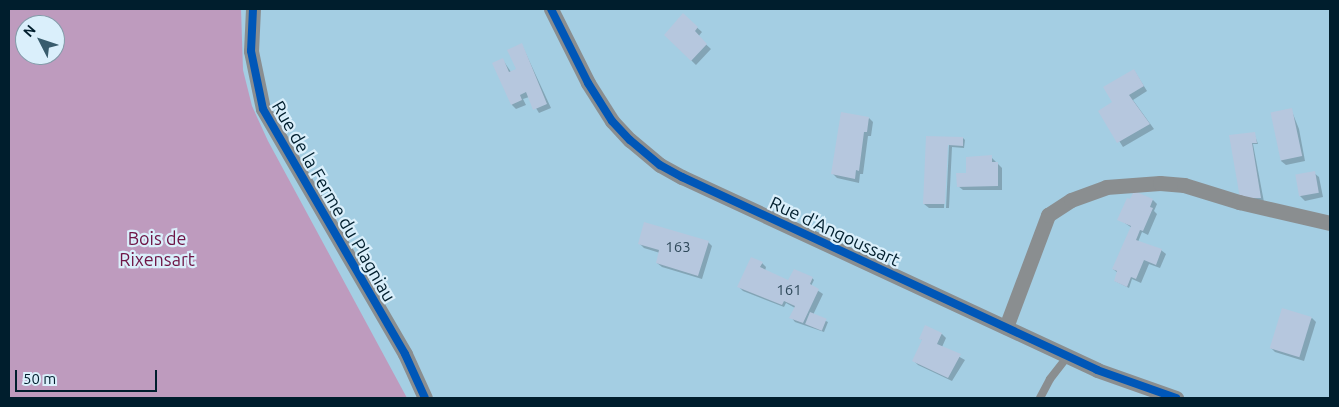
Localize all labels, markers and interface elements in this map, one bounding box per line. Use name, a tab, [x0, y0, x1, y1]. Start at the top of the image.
north arrow	[15, 15, 65, 65]
text: N	[20, 22, 39, 40]
street label: Rue de la Ferme du Plagniau	[268, 97, 400, 305]
street label: Rue d'Angoussart	[766, 191, 904, 271]
park label: Bois de Rixensart	[119, 228, 195, 270]
house number: 163	[665, 238, 691, 256]
house number: 161	[776, 281, 802, 299]
scale bar	[18, 360, 160, 392]
text: 50 m	[23, 370, 56, 387]

